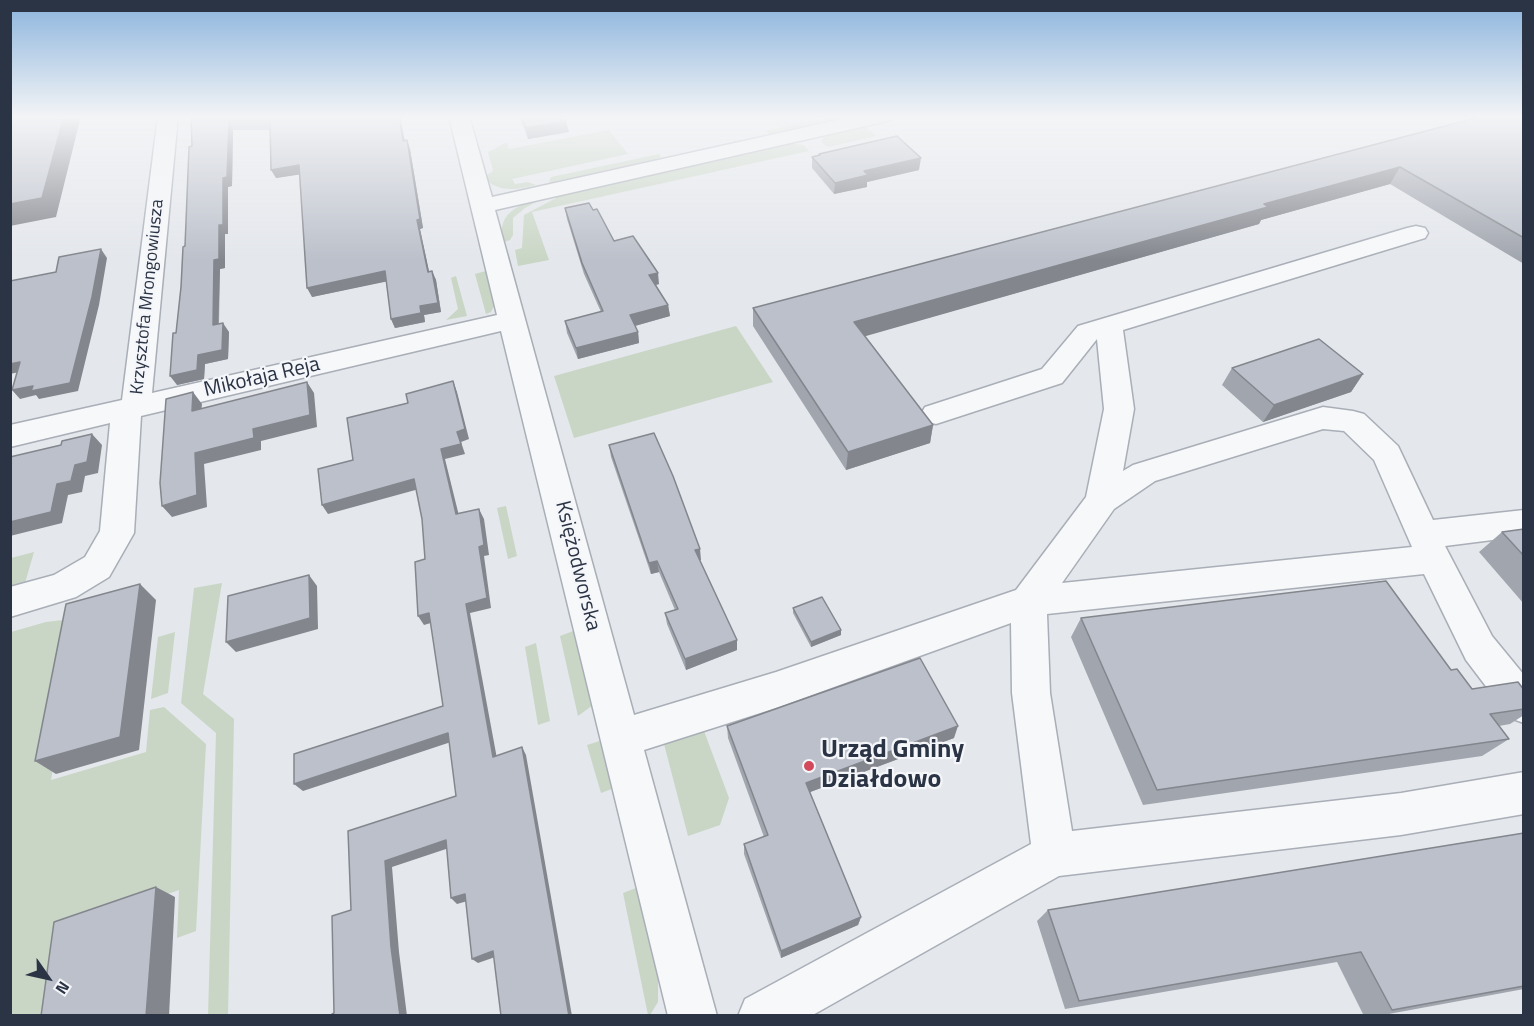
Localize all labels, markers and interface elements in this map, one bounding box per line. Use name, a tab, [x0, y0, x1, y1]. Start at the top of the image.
street label: Krzysztofa Mrongowiusza	[127, 198, 169, 396]
street label: Mikołaja Reja	[202, 352, 322, 404]
street label: Księżodworska	[549, 498, 605, 634]
place label: Urząd Gminy Działdowo	[821, 735, 964, 796]
marker: Urząd Gminy Działdowo	[802, 759, 816, 773]
north arrow	[18, 948, 78, 1008]
text: N	[50, 977, 76, 999]

